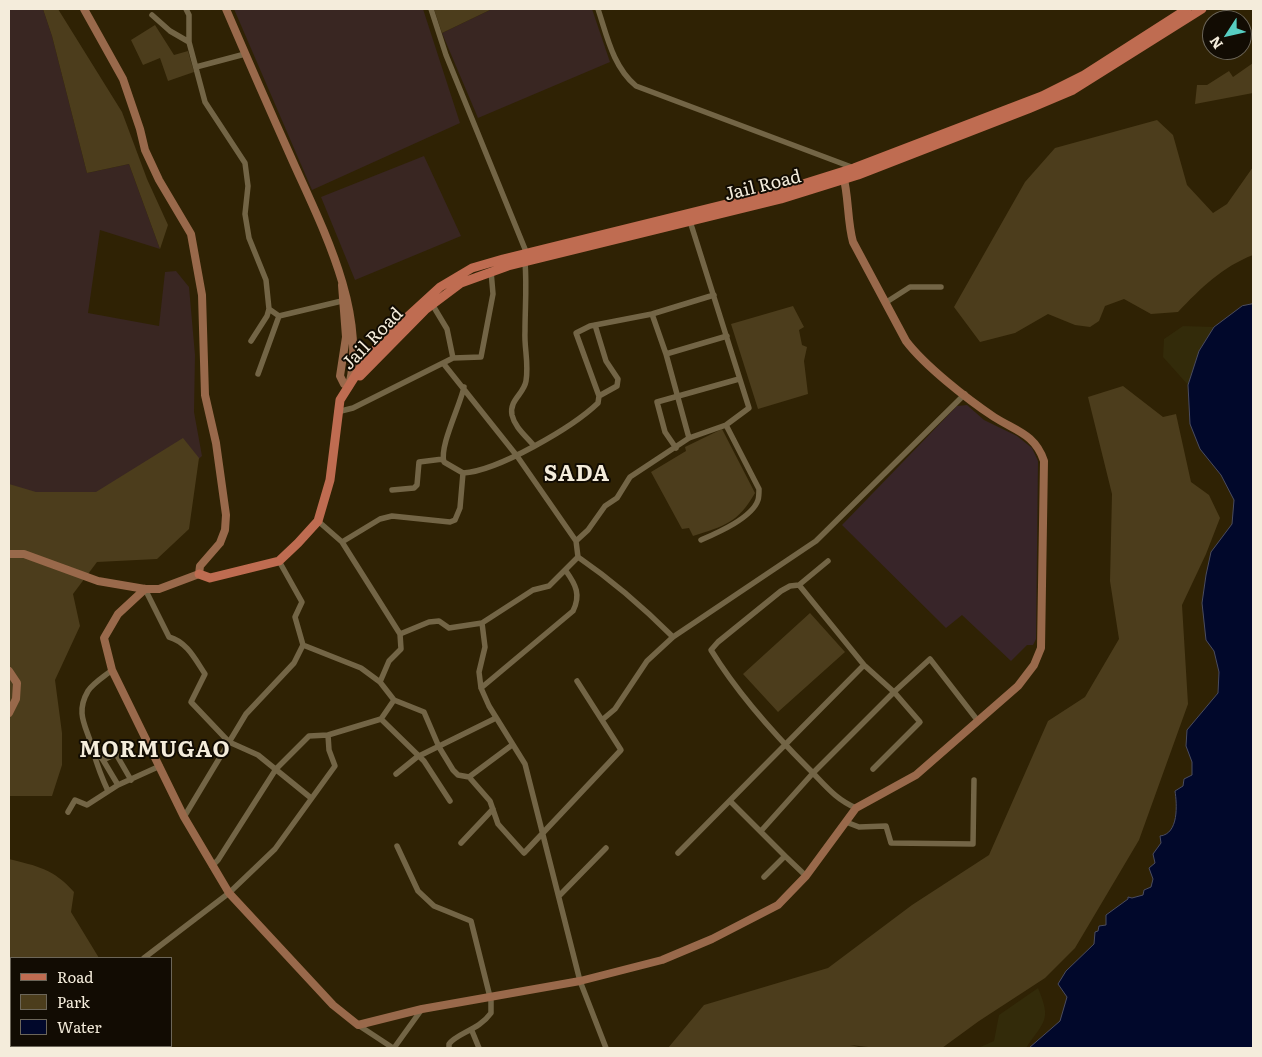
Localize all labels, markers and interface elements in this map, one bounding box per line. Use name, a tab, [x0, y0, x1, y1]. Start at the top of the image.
north arrow	[1202, 10, 1252, 60]
text: N	[1204, 32, 1227, 54]
street label: Jail Road	[722, 166, 804, 206]
street label: Jail Road	[338, 303, 408, 375]
district label: SADA	[543, 462, 611, 488]
district label: MORMUGAO	[78, 738, 232, 764]
legend	[10, 957, 172, 1047]
text: Road	[57, 965, 93, 988]
text: Park	[57, 990, 90, 1013]
text: Water	[57, 1015, 102, 1038]

